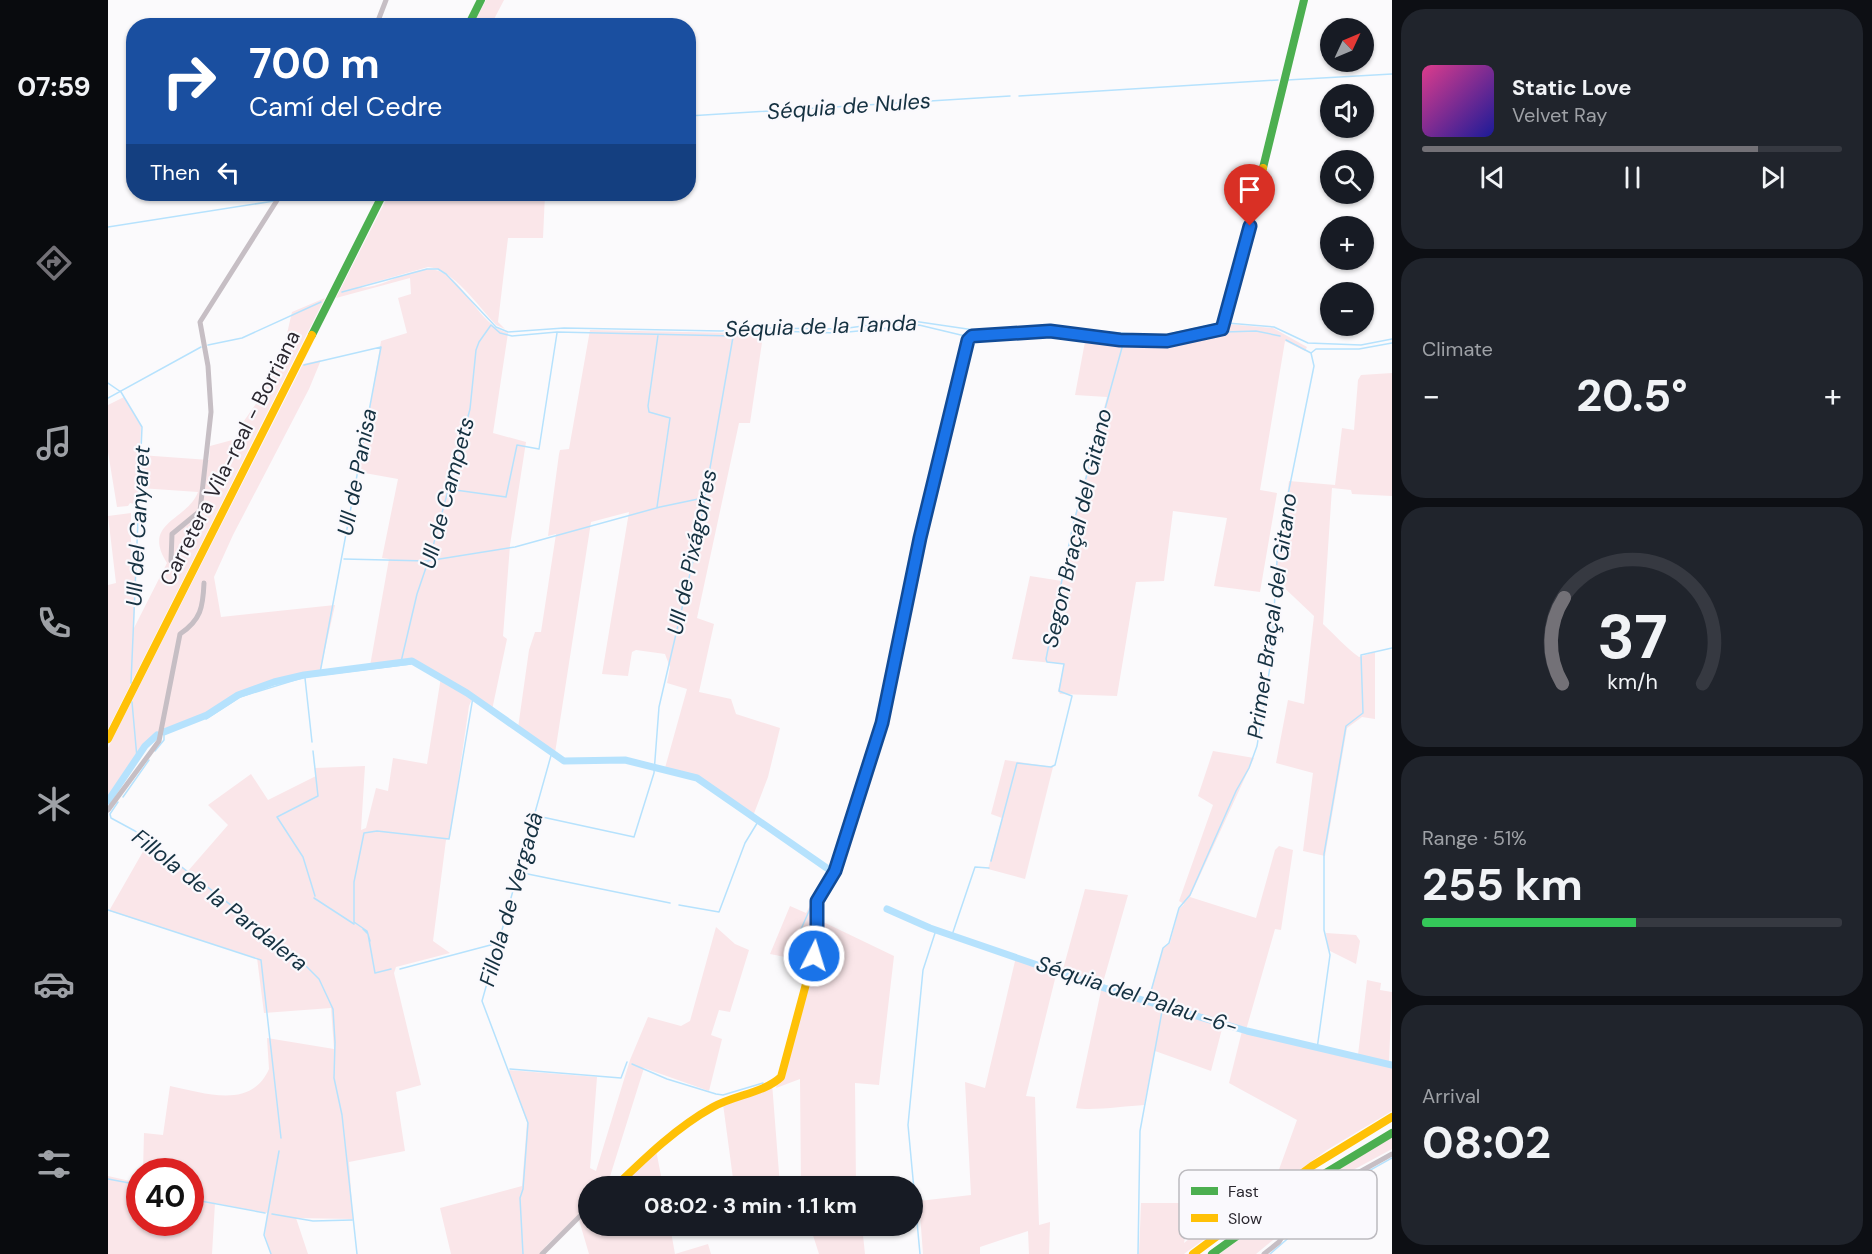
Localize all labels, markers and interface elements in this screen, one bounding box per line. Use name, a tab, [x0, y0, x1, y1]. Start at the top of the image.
north arrow	[1320, 18, 1374, 72]
map controls	[1320, 18, 1374, 336]
text: 700 m	[249, 36, 380, 91]
icon: right	[150, 42, 228, 120]
text: 07:59	[17, 69, 91, 104]
text: Static Love	[1512, 73, 1632, 102]
button: sound	[1320, 84, 1374, 138]
water label: Séquia de Nules	[766, 86, 932, 126]
text: Camí del Cedre	[249, 89, 442, 124]
text: Velvet Ray	[1512, 102, 1607, 128]
button: search	[1320, 150, 1374, 204]
icon: left	[212, 156, 245, 189]
text: Then	[150, 158, 200, 187]
icon: previous	[1476, 161, 1509, 194]
icon: pause	[1616, 161, 1649, 194]
icon: next	[1756, 161, 1789, 194]
pin	[1224, 164, 1275, 226]
icon: arrive	[1233, 173, 1266, 206]
button: +	[1320, 216, 1374, 270]
icon: directions	[33, 242, 75, 284]
button: −	[1320, 282, 1374, 336]
water label: Séquia de la Tanda	[724, 308, 918, 344]
street label: Carretera Vila-real - Borriana	[153, 326, 307, 590]
text: Climate	[1422, 336, 1493, 362]
text: 20.5°	[1576, 366, 1688, 425]
text: −	[1422, 374, 1440, 417]
text: +	[1824, 374, 1842, 417]
water label: Ull de Panisa	[330, 406, 384, 538]
water label: Segon Braçal del Gitano	[1035, 406, 1119, 650]
water label: Ull de Campets	[413, 414, 481, 572]
icon: music	[33, 422, 75, 464]
water label: Ull del Canyaret	[119, 444, 157, 607]
water label: Ull de Pixágorres	[660, 467, 724, 637]
water label: Primer Braçal del Gitano	[1240, 491, 1304, 741]
text: 37	[1597, 596, 1667, 677]
icon: phone	[33, 602, 75, 644]
text: km/h	[1607, 668, 1657, 696]
icon: climate	[33, 783, 75, 825]
water label: Fillola de Vergadà	[472, 808, 550, 990]
water label: Fillola de la Pardalera	[126, 822, 314, 978]
text: Range · 51%	[1422, 825, 1527, 851]
text: 255 km	[1422, 855, 1583, 914]
position arrow	[782, 924, 846, 988]
water label: Séquia del Palau -6-	[1033, 949, 1241, 1041]
icon: car	[33, 963, 75, 1005]
text: Arrival	[1422, 1083, 1480, 1109]
text: 08:02	[1422, 1113, 1551, 1172]
icon: filters	[33, 1143, 75, 1185]
speed limit sign: 40	[126, 1158, 204, 1236]
legend	[1179, 1170, 1377, 1239]
text: Fast	[1228, 1181, 1259, 1202]
text: 08:02 · 3 min · 1.1 km	[644, 1191, 857, 1220]
text: Slow	[1228, 1208, 1262, 1229]

